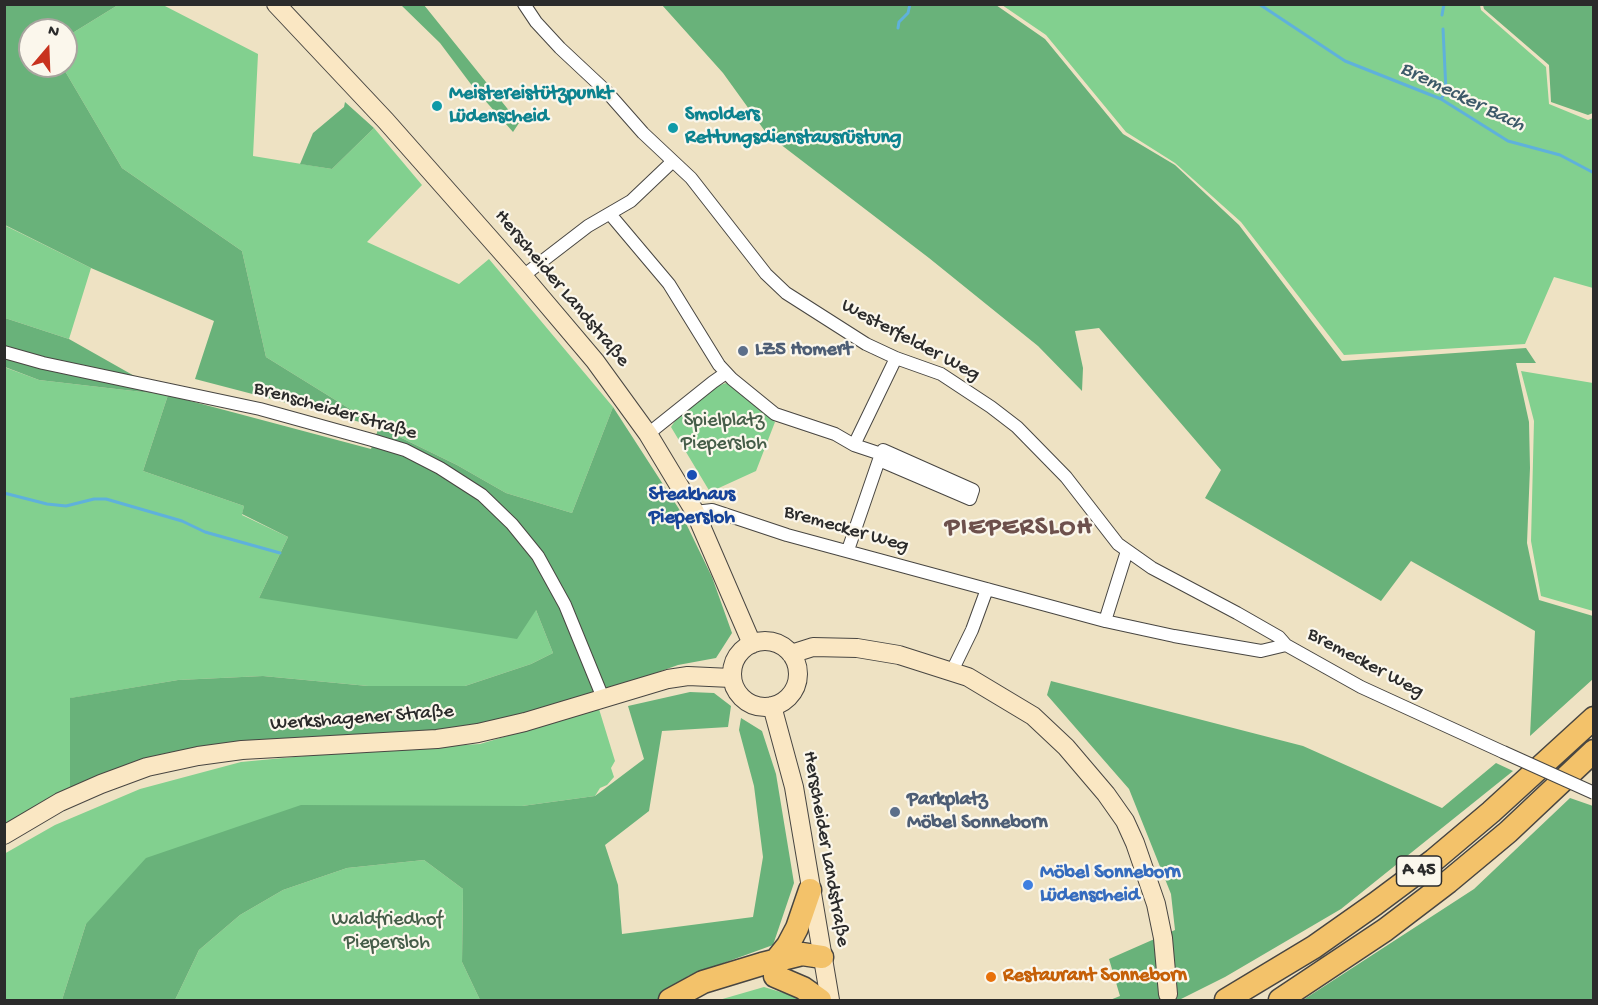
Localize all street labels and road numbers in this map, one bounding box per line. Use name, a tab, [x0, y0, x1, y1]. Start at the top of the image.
street label: Herscheider Landstraße	[488, 205, 634, 373]
street label: Westerfelder Weg	[837, 294, 983, 388]
street label: Brenscheider Straße	[251, 377, 419, 447]
street label: Bremecker Weg	[781, 501, 911, 559]
street label: Bremecker Weg	[1303, 623, 1427, 705]
street label: Werkshagener Straße	[269, 701, 455, 737]
street label: Herscheider Landstraße	[796, 749, 854, 949]
road number: A 45	[1396, 856, 1442, 886]

